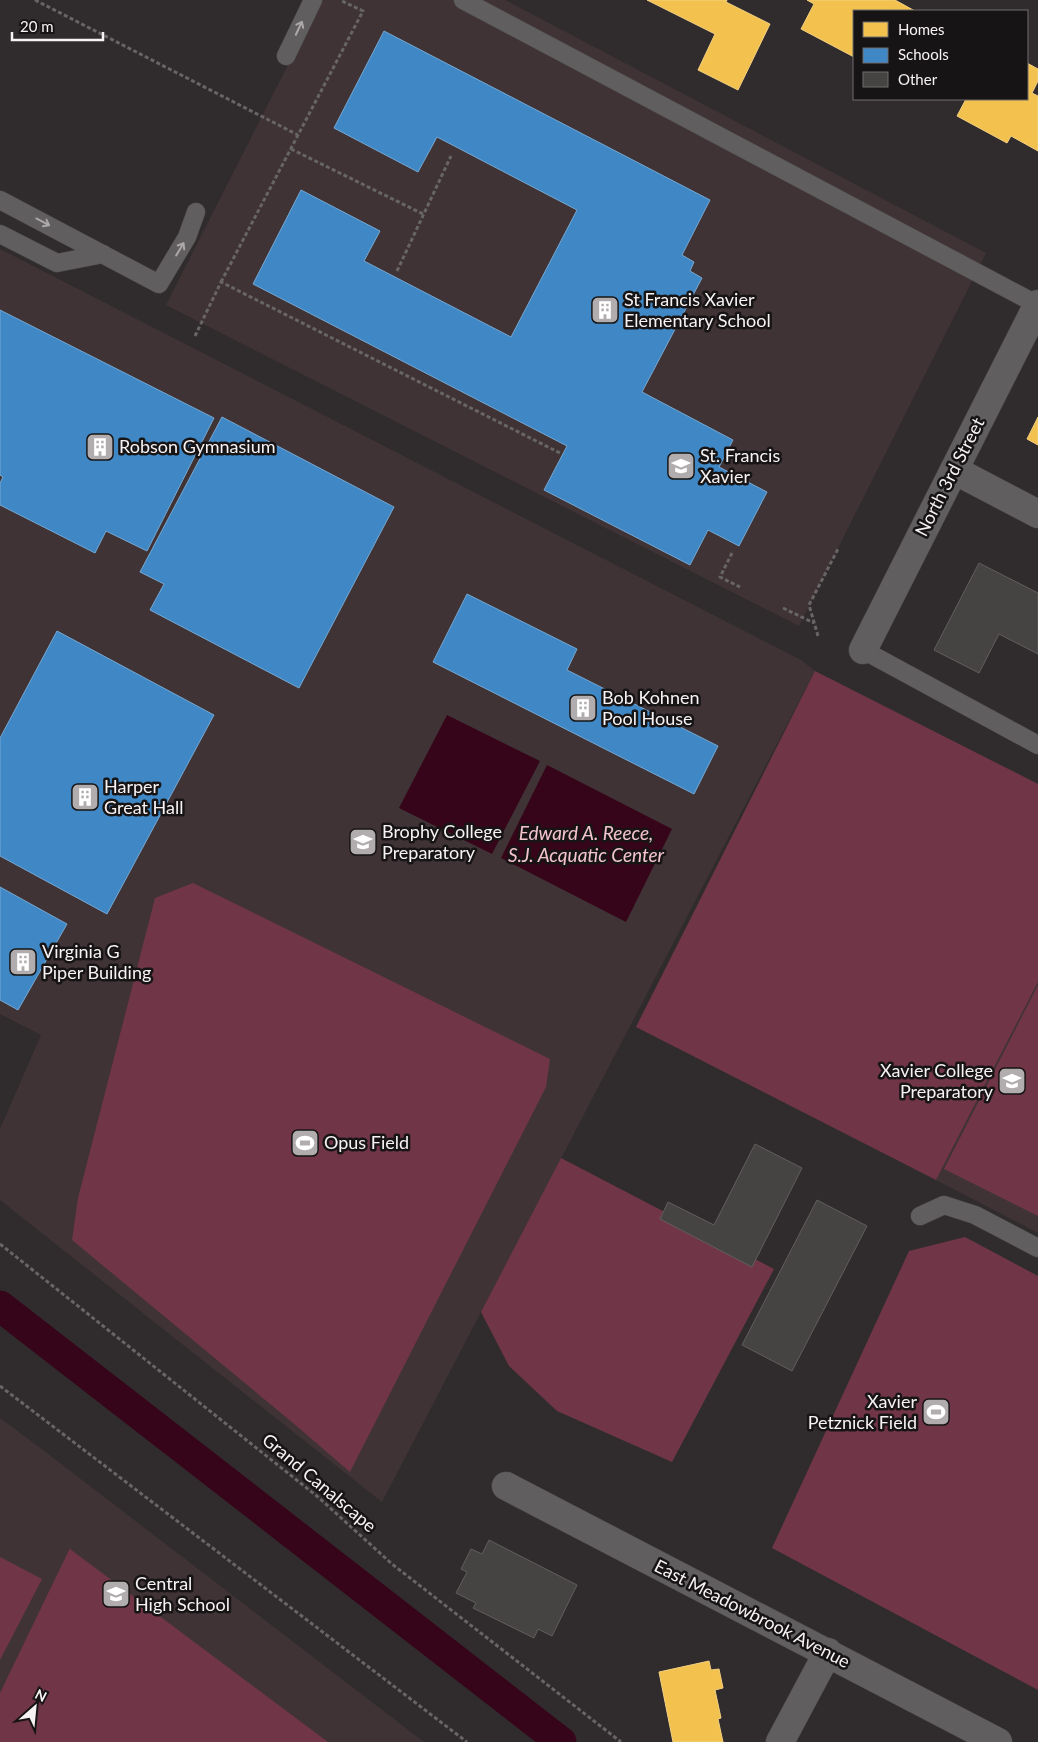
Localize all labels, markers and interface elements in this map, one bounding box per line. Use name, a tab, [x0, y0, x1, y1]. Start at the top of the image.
scale bar	[12, 10, 104, 42]
legend	[853, 10, 1028, 100]
text: 20 m	[20, 17, 54, 35]
text: Homes	[898, 20, 944, 38]
one-way arrow	[295, 21, 304, 36]
text: Schools	[898, 45, 949, 63]
text: Other	[898, 70, 938, 88]
one-way arrow	[35, 218, 50, 227]
one-way arrow	[175, 243, 185, 257]
place label: St Francis Xavier Elementary School	[624, 288, 771, 331]
building icon: St Francis Xavier Elementary School	[590, 295, 620, 325]
street label: North 3rd Street	[910, 413, 989, 539]
building icon: Robson Gymnasium	[85, 432, 115, 462]
place label: Robson Gymnasium	[119, 435, 275, 457]
place label: St. Francis Xavier	[700, 444, 780, 487]
school or university icon: St. Francis Xavier	[666, 451, 696, 481]
place label: Bob Kohnen Pool House	[602, 686, 699, 729]
building icon: Bob Kohnen Pool House	[568, 693, 598, 723]
place label: Harper Great Hall	[104, 775, 184, 818]
building icon: Harper Great Hall	[70, 782, 100, 812]
place label: Brophy College Preparatory	[382, 820, 502, 863]
water label: Edward A. Reece, S.J. Acquatic Center	[508, 821, 665, 866]
school or university icon: Brophy College Preparatory	[348, 827, 378, 857]
place label: Virginia G Piper Building	[42, 940, 151, 983]
building icon: Virginia G Piper Building	[8, 947, 38, 977]
place label: Xavier College Preparatory	[880, 1059, 994, 1102]
school or university icon: Xavier College Preparatory	[997, 1066, 1027, 1096]
sports icon: Opus Field	[290, 1128, 320, 1158]
place label: Opus Field	[324, 1131, 409, 1153]
place label: Xavier Petznick Field	[808, 1390, 917, 1433]
sports icon: Xavier Petznick Field	[921, 1397, 951, 1427]
street label: Grand Canalscape	[258, 1428, 381, 1536]
street label: East Meadowbrook Avenue	[651, 1554, 854, 1672]
place label: Central High School	[135, 1572, 230, 1615]
school or university icon: Central High School	[101, 1579, 131, 1609]
north arrow	[10, 1682, 60, 1732]
text: N	[32, 1685, 50, 1705]

